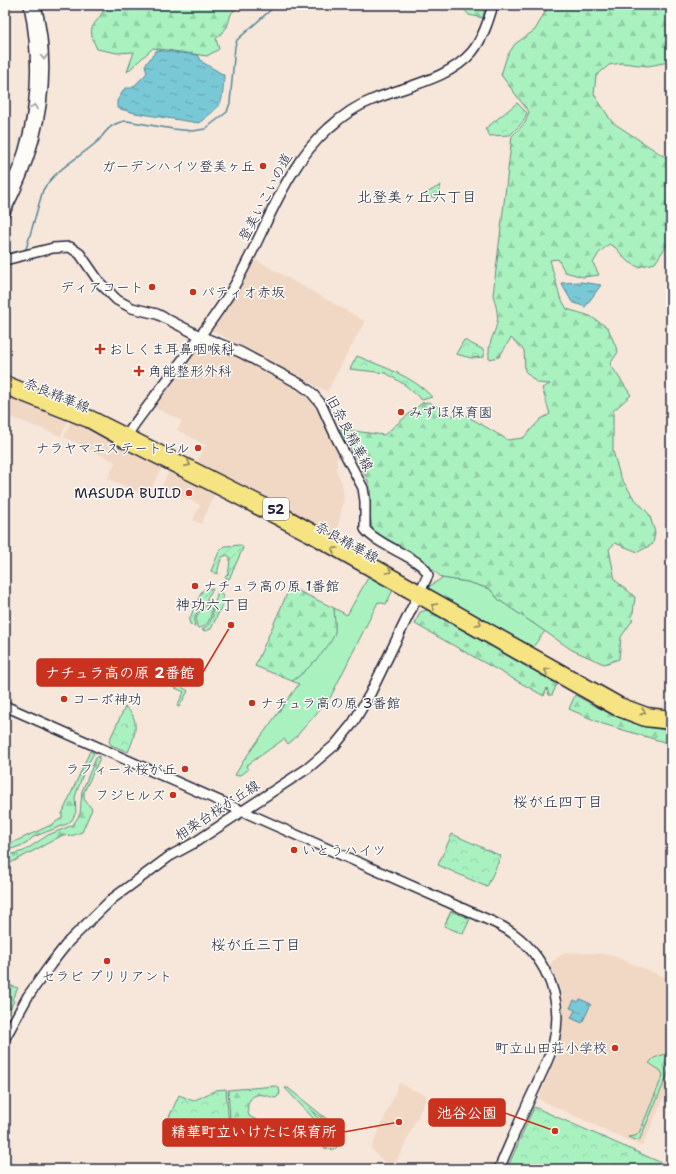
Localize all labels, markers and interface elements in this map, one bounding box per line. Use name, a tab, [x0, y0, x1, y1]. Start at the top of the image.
one-way arrow	[40, 54, 48, 60]
one-way arrow	[29, 104, 37, 110]
street label: 登美いこいの道	[234, 150, 296, 244]
place label: ガーデンハイツ登美ヶ丘	[102, 157, 255, 175]
marker: ガーデンハイツ登美ヶ丘	[258, 161, 268, 171]
district label: 北登美ヶ丘六丁目	[357, 187, 477, 207]
place label: ディアコート	[60, 278, 144, 296]
marker: ディアコート	[147, 282, 157, 292]
place label: パティオ赤坂	[201, 283, 285, 301]
marker: パティオ赤坂	[188, 287, 198, 297]
place label: おしくま耳鼻咽喉科	[109, 340, 235, 358]
marker: おしくま耳鼻咽喉科	[94, 343, 106, 355]
place label: 角能整形外科	[148, 362, 232, 380]
marker: 角能整形外科	[133, 365, 145, 377]
street label: 奈良精華線	[21, 374, 93, 416]
street label: 旧奈良精華線	[322, 392, 378, 474]
place label: みずほ保育園	[409, 403, 492, 421]
marker: みずほ保育園	[396, 407, 406, 417]
place label: ナラヤマエステートビル	[35, 439, 190, 457]
marker: ナラヤマエステートビル	[193, 443, 203, 453]
one-way arrow	[184, 459, 191, 467]
place label: MASUDA BUILD	[74, 484, 181, 502]
marker: MASUDA BUILD	[184, 488, 194, 498]
road number: 52	[263, 498, 289, 520]
street label: 奈良精華線	[312, 517, 382, 567]
one-way arrow	[331, 548, 338, 555]
one-way arrow	[385, 567, 392, 574]
place label: ナチュラ高の原 1番館	[203, 577, 340, 595]
marker: ナチュラ高の原 1番館	[190, 581, 200, 591]
district label: 神功六丁目	[175, 595, 251, 615]
one-way arrow	[431, 604, 438, 611]
one-way arrow	[475, 618, 482, 625]
callout: ナチュラ高の原 2番館	[37, 659, 203, 686]
text: ナチュラ高の原 2番館	[45, 663, 195, 683]
one-way arrow	[544, 668, 551, 675]
place label: コーポ神功	[72, 690, 142, 708]
marker: コーポ神功	[59, 694, 69, 704]
place label: ナチュラ高の原 3番館	[260, 694, 401, 712]
marker: ナチュラ高の原 3番館	[247, 698, 257, 708]
one-way arrow	[639, 707, 646, 715]
place label: ラフィーネ桜が丘	[66, 760, 177, 778]
marker: ラフィーネ桜が丘	[180, 764, 190, 774]
street label: 相楽台桜が丘線	[171, 776, 263, 844]
place label: フジヒルズ	[95, 786, 165, 804]
marker: フジヒルズ	[168, 790, 178, 800]
district label: 桜が丘四丁目	[513, 792, 603, 812]
place label: いとうハイツ	[302, 841, 386, 859]
marker: いとうハイツ	[289, 845, 299, 855]
district label: 桜が丘三丁目	[211, 935, 301, 955]
marker: セラビ ブリリアント	[102, 956, 112, 966]
place label: セラビ ブリリアント	[42, 967, 172, 985]
place label: 町立山田荘小学校	[495, 1039, 607, 1057]
marker: 町立山田荘小学校	[610, 1043, 620, 1053]
callout: 池谷公園	[429, 1099, 505, 1126]
text: 池谷公園	[437, 1103, 497, 1123]
callout: 精華町立いけたに保育所	[163, 1119, 344, 1146]
text: 精華町立いけたに保育所	[171, 1122, 337, 1142]

